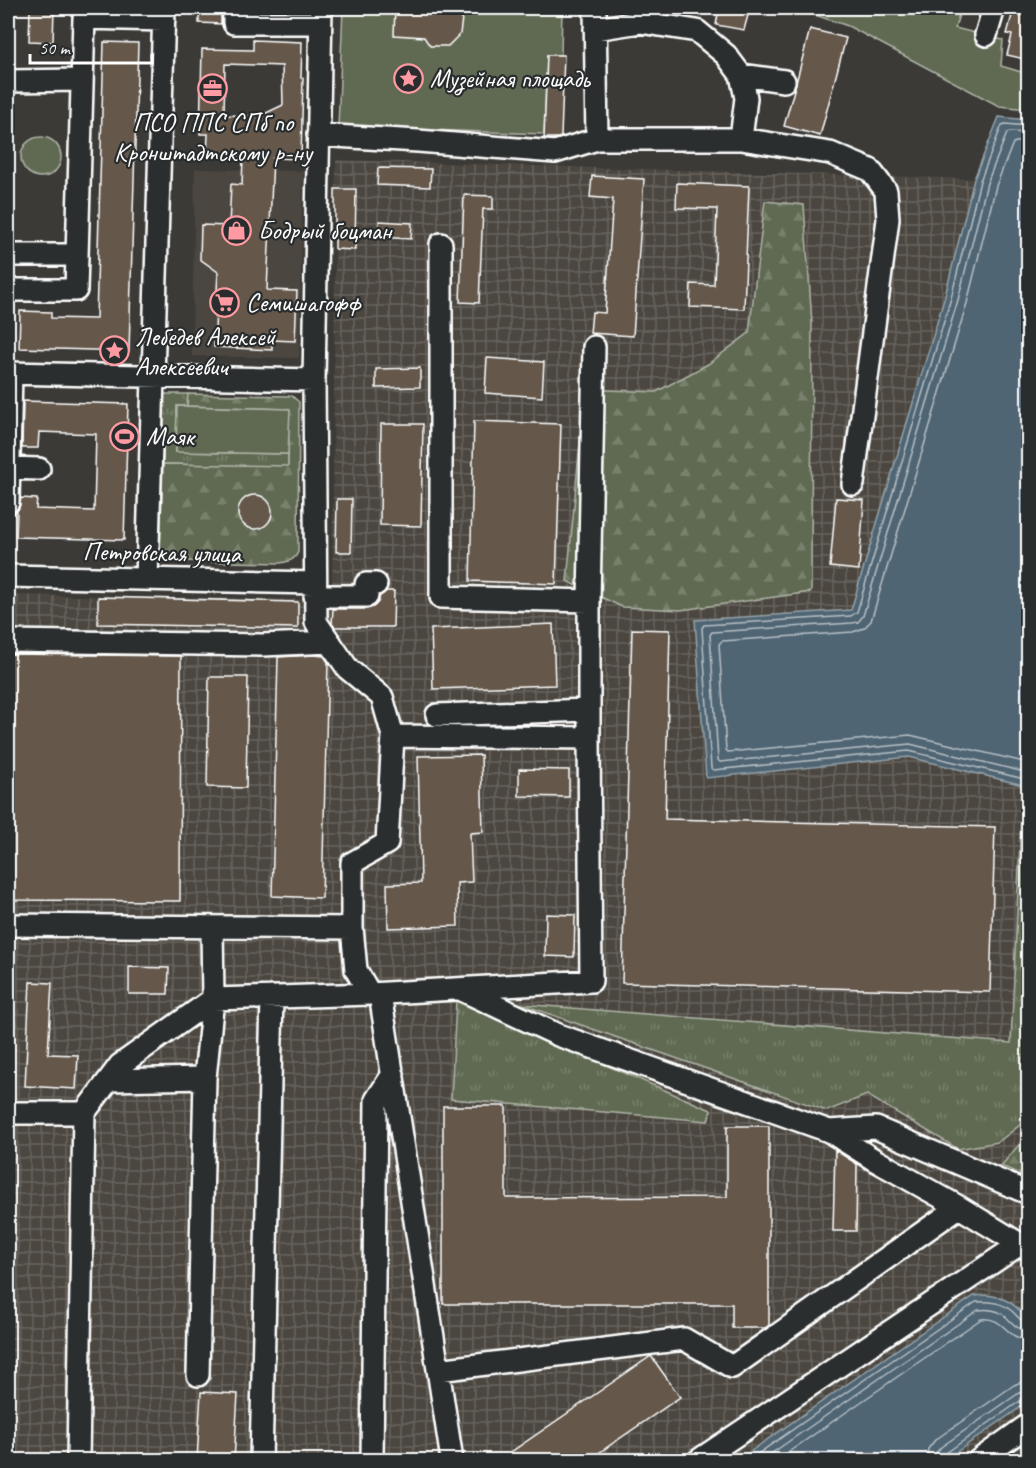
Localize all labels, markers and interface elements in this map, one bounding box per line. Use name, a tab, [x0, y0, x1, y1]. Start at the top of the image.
scale bar	[30, 27, 152, 65]
text: 50 m	[39, 37, 72, 59]
place icon: Музейная площадь	[393, 62, 425, 94]
place label: Музейная площадь	[430, 62, 591, 96]
office icon: ПСО ППС СПб по Кронштадтскому р-ну	[197, 72, 229, 104]
place label: ПСО ППС СПб по Кронштадтскому р-ну	[114, 106, 314, 169]
shop icon: Бодрый боцман	[221, 214, 253, 246]
place label: Бодрый боцман	[258, 214, 393, 247]
supermarket icon: Семишагофф	[209, 286, 241, 318]
place label: Семишагофф	[246, 286, 362, 319]
place label: Лебедев Алексей Алексеевич	[135, 320, 277, 383]
place icon: Лебедев Алексей Алексеевич	[98, 335, 130, 367]
sports icon: Маяк	[109, 420, 141, 452]
place label: Маяк	[146, 420, 196, 453]
street label: Петровская улица	[83, 535, 243, 570]

